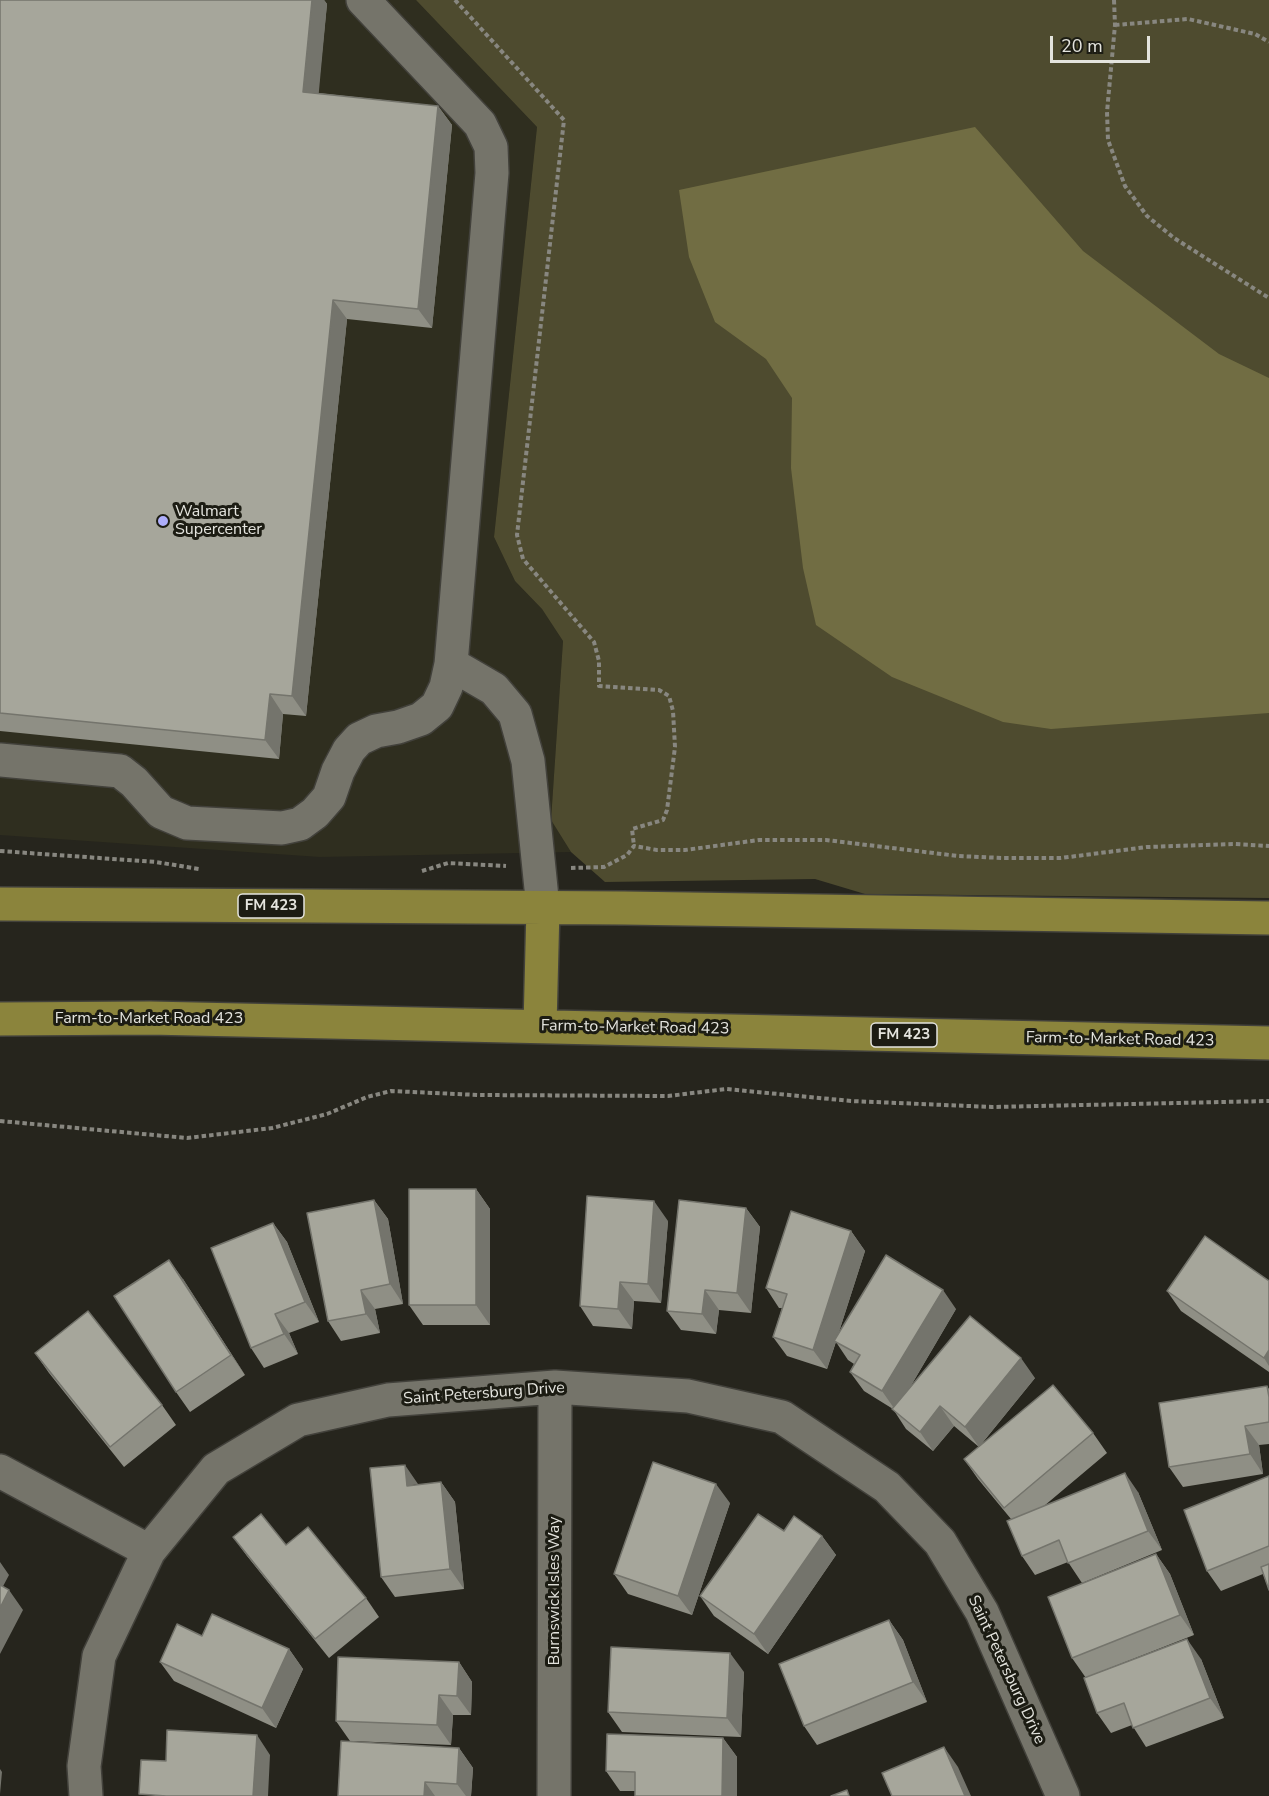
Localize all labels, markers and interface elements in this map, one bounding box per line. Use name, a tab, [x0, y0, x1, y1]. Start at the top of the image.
scale bar	[1053, 24, 1154, 62]
text: 20 m	[1061, 34, 1103, 58]
place label: Walmart Supercenter	[175, 502, 262, 540]
marker: Walmart Supercenter	[156, 514, 170, 528]
road number: FM 423	[238, 894, 304, 918]
street label: Farm-to-Market Road 423	[55, 1009, 243, 1029]
street label: Farm-to-Market Road 423	[541, 1017, 729, 1039]
road number: FM 423	[871, 1023, 937, 1047]
street label: Farm-to-Market Road 423	[1026, 1029, 1214, 1051]
street label: Saint Petersburg Drive	[403, 1379, 565, 1409]
street label: Burnswick Isles Way	[545, 1517, 565, 1665]
street label: Saint Petersburg Drive	[963, 1593, 1049, 1747]

